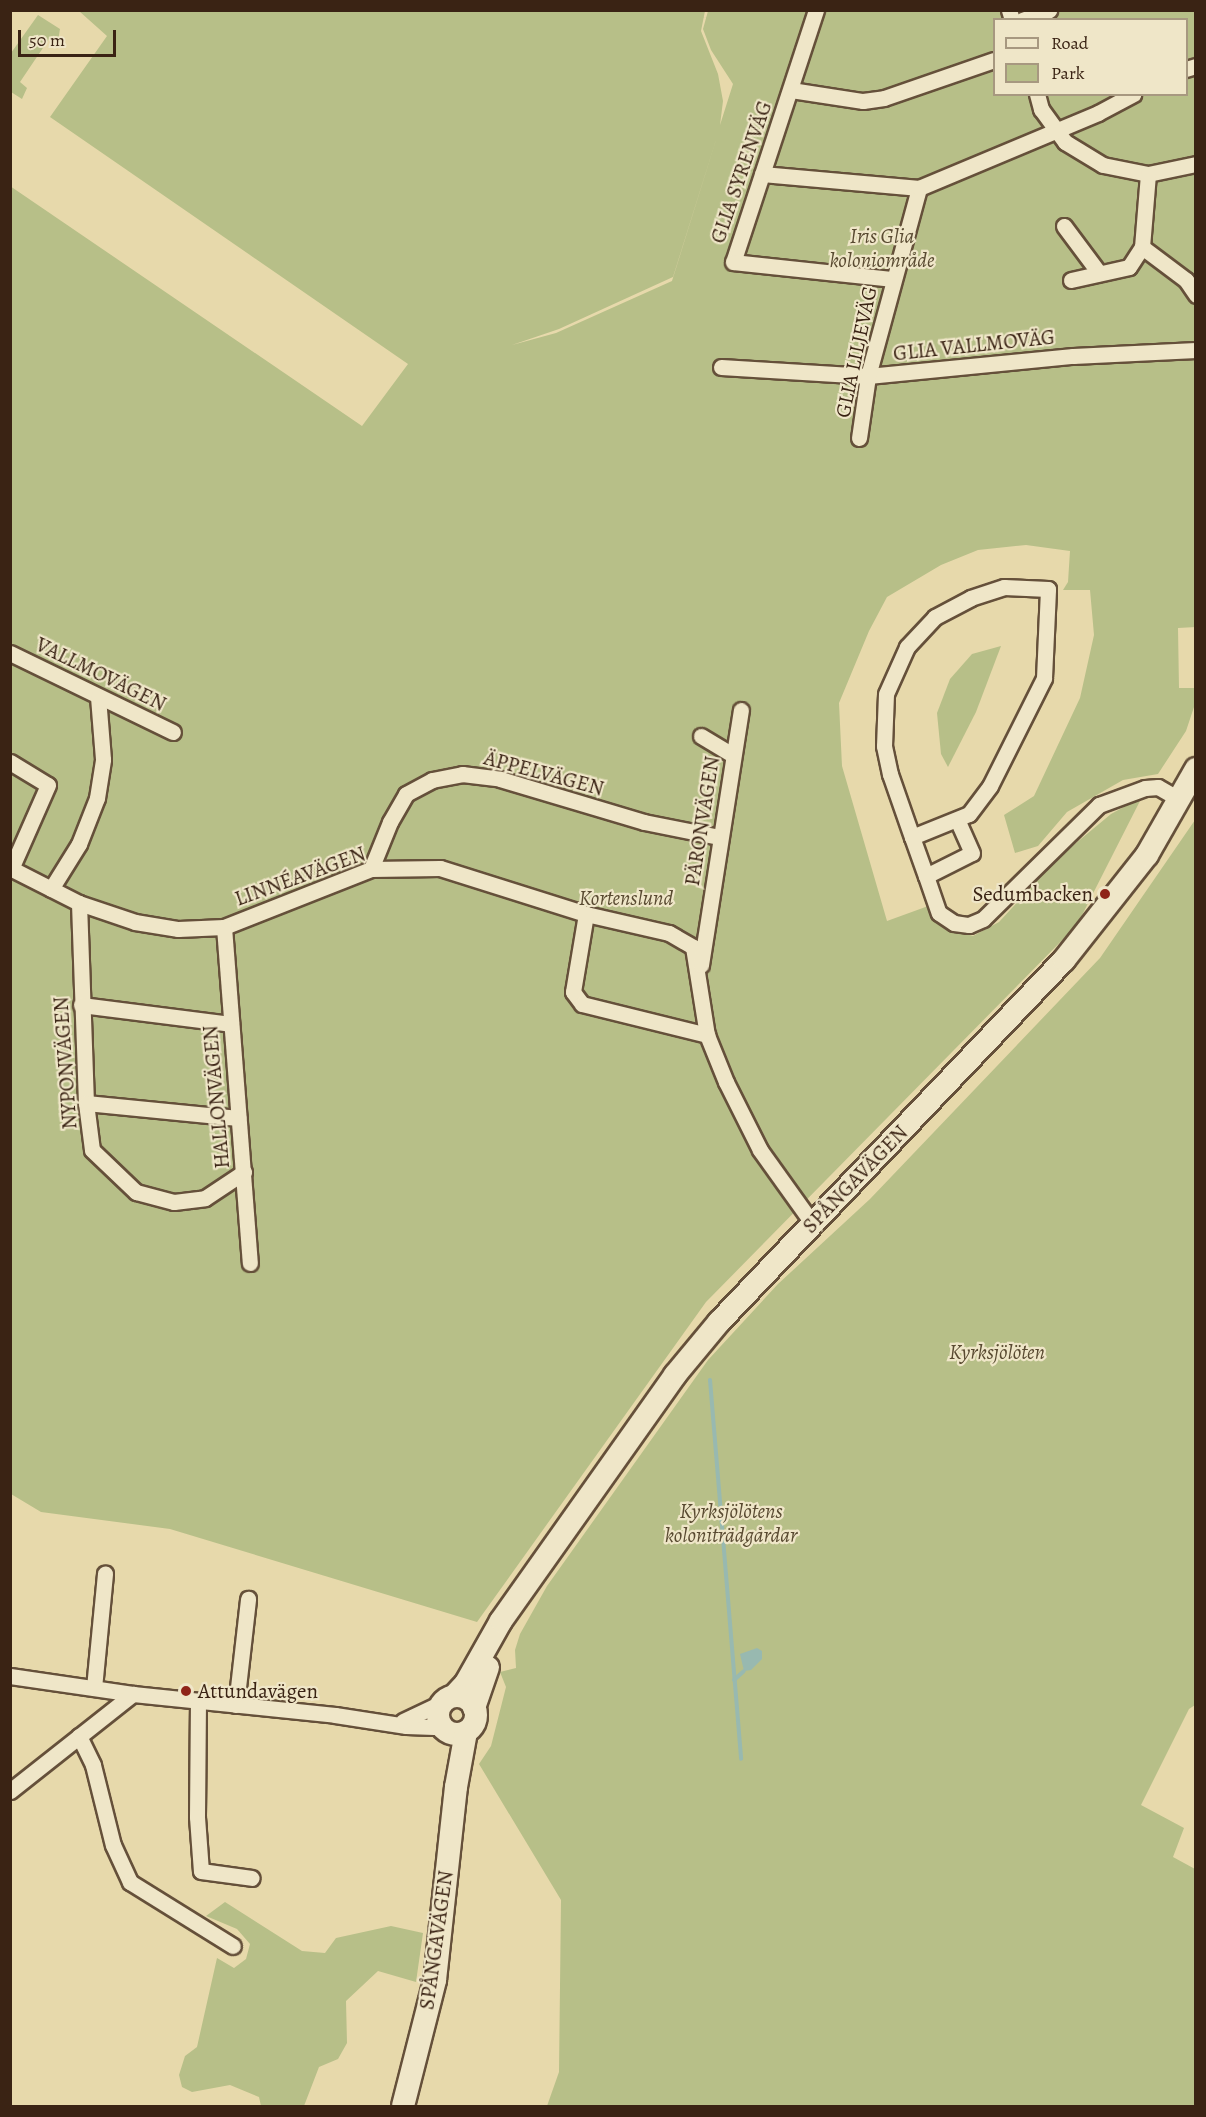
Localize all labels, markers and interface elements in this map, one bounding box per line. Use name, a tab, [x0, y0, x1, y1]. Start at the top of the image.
scale bar	[21, 18, 118, 56]
legend	[993, 18, 1188, 96]
text: 50 m	[29, 28, 65, 52]
text: Road	[1051, 31, 1088, 55]
text: Park	[1051, 61, 1085, 85]
street label: GLIA SYRENVÄG	[705, 98, 777, 246]
park label: Iris Glia koloniområde	[829, 223, 935, 273]
street label: GLIA LILJEVÄG	[830, 284, 882, 420]
street label: GLIA VALLMOVÄG	[892, 324, 1056, 366]
street label: VALLMOVÄGEN	[32, 632, 170, 716]
street label: ÄPPELVÄGEN	[481, 745, 607, 801]
street label: PÄRONVÄGEN	[679, 754, 725, 888]
street label: LINNÉAVÄGEN	[231, 841, 369, 911]
place label: Sedumbacken	[972, 881, 1093, 907]
park label: Kortenslund	[579, 885, 673, 911]
marker: Sedumbacken	[1098, 887, 1112, 901]
street label: NYPONVÄGEN	[48, 996, 82, 1130]
street label: HALLONVÄGEN	[197, 1024, 235, 1170]
street label: SPÅNGAVÄGEN	[797, 1120, 913, 1238]
park label: Kyrksjölöten	[949, 1339, 1045, 1365]
park label: Kyrksjölötens koloniträdgårdar	[665, 1498, 797, 1548]
place label: Attundavägen	[198, 1678, 318, 1704]
marker: Attundavägen	[179, 1684, 193, 1698]
street label: SPÅNGAVÄGEN	[414, 1869, 458, 2011]

